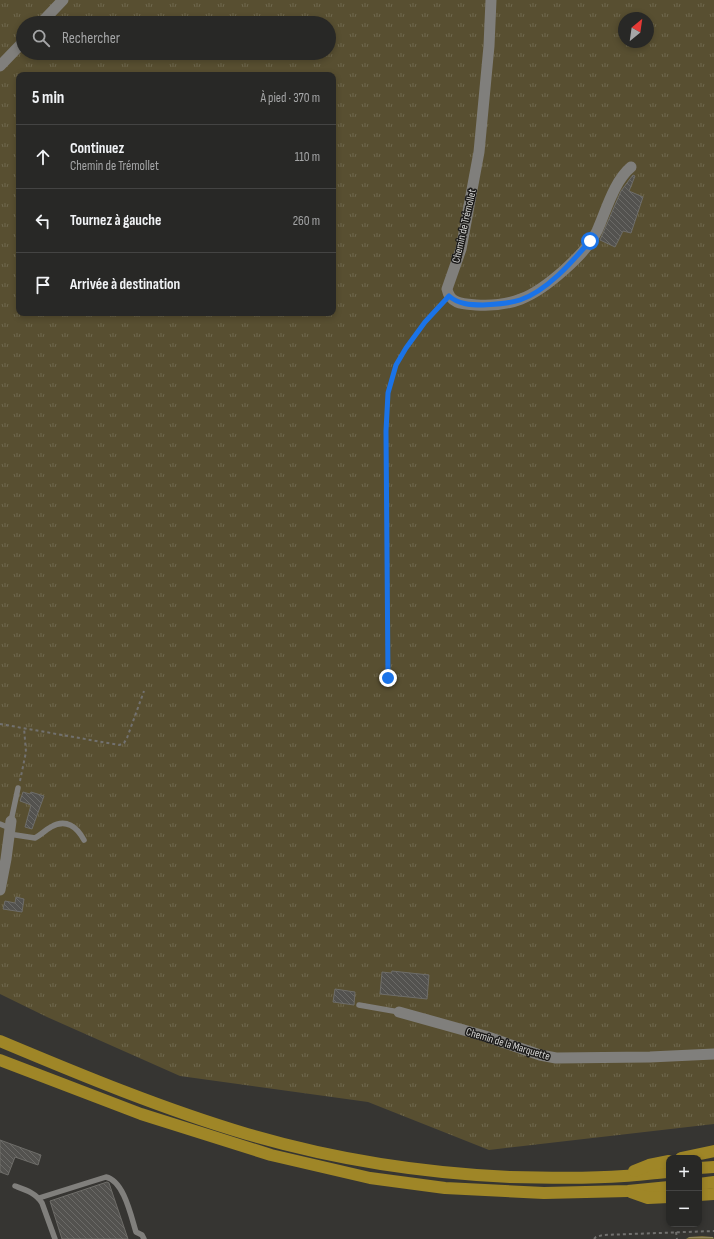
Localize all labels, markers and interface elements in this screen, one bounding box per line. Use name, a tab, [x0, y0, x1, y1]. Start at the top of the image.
north arrow	[618, 12, 654, 48]
search box	[16, 16, 336, 60]
icon: search	[30, 27, 52, 49]
text: Rechercher	[62, 29, 120, 48]
text: 5 min	[32, 88, 64, 108]
text: À pied · 370 m	[260, 90, 320, 106]
text: Continuez	[70, 139, 124, 158]
icon: ahead	[32, 146, 54, 168]
text: 110 m	[295, 149, 320, 165]
text: Chemin de Trémollet	[70, 158, 159, 174]
street label: Chemin de Trémollet	[449, 187, 479, 264]
icon: left	[32, 210, 54, 232]
text: Tournez à gauche	[70, 211, 161, 230]
text: 260 m	[293, 213, 320, 229]
route start	[581, 232, 599, 250]
icon: arrive	[32, 274, 54, 296]
text: Arrivée à destination	[70, 275, 180, 294]
route end	[379, 669, 397, 687]
street label: Chemin de la Marquette	[464, 1025, 552, 1063]
map controls	[666, 1155, 702, 1227]
button: +	[666, 1155, 702, 1191]
button: −	[666, 1191, 702, 1227]

